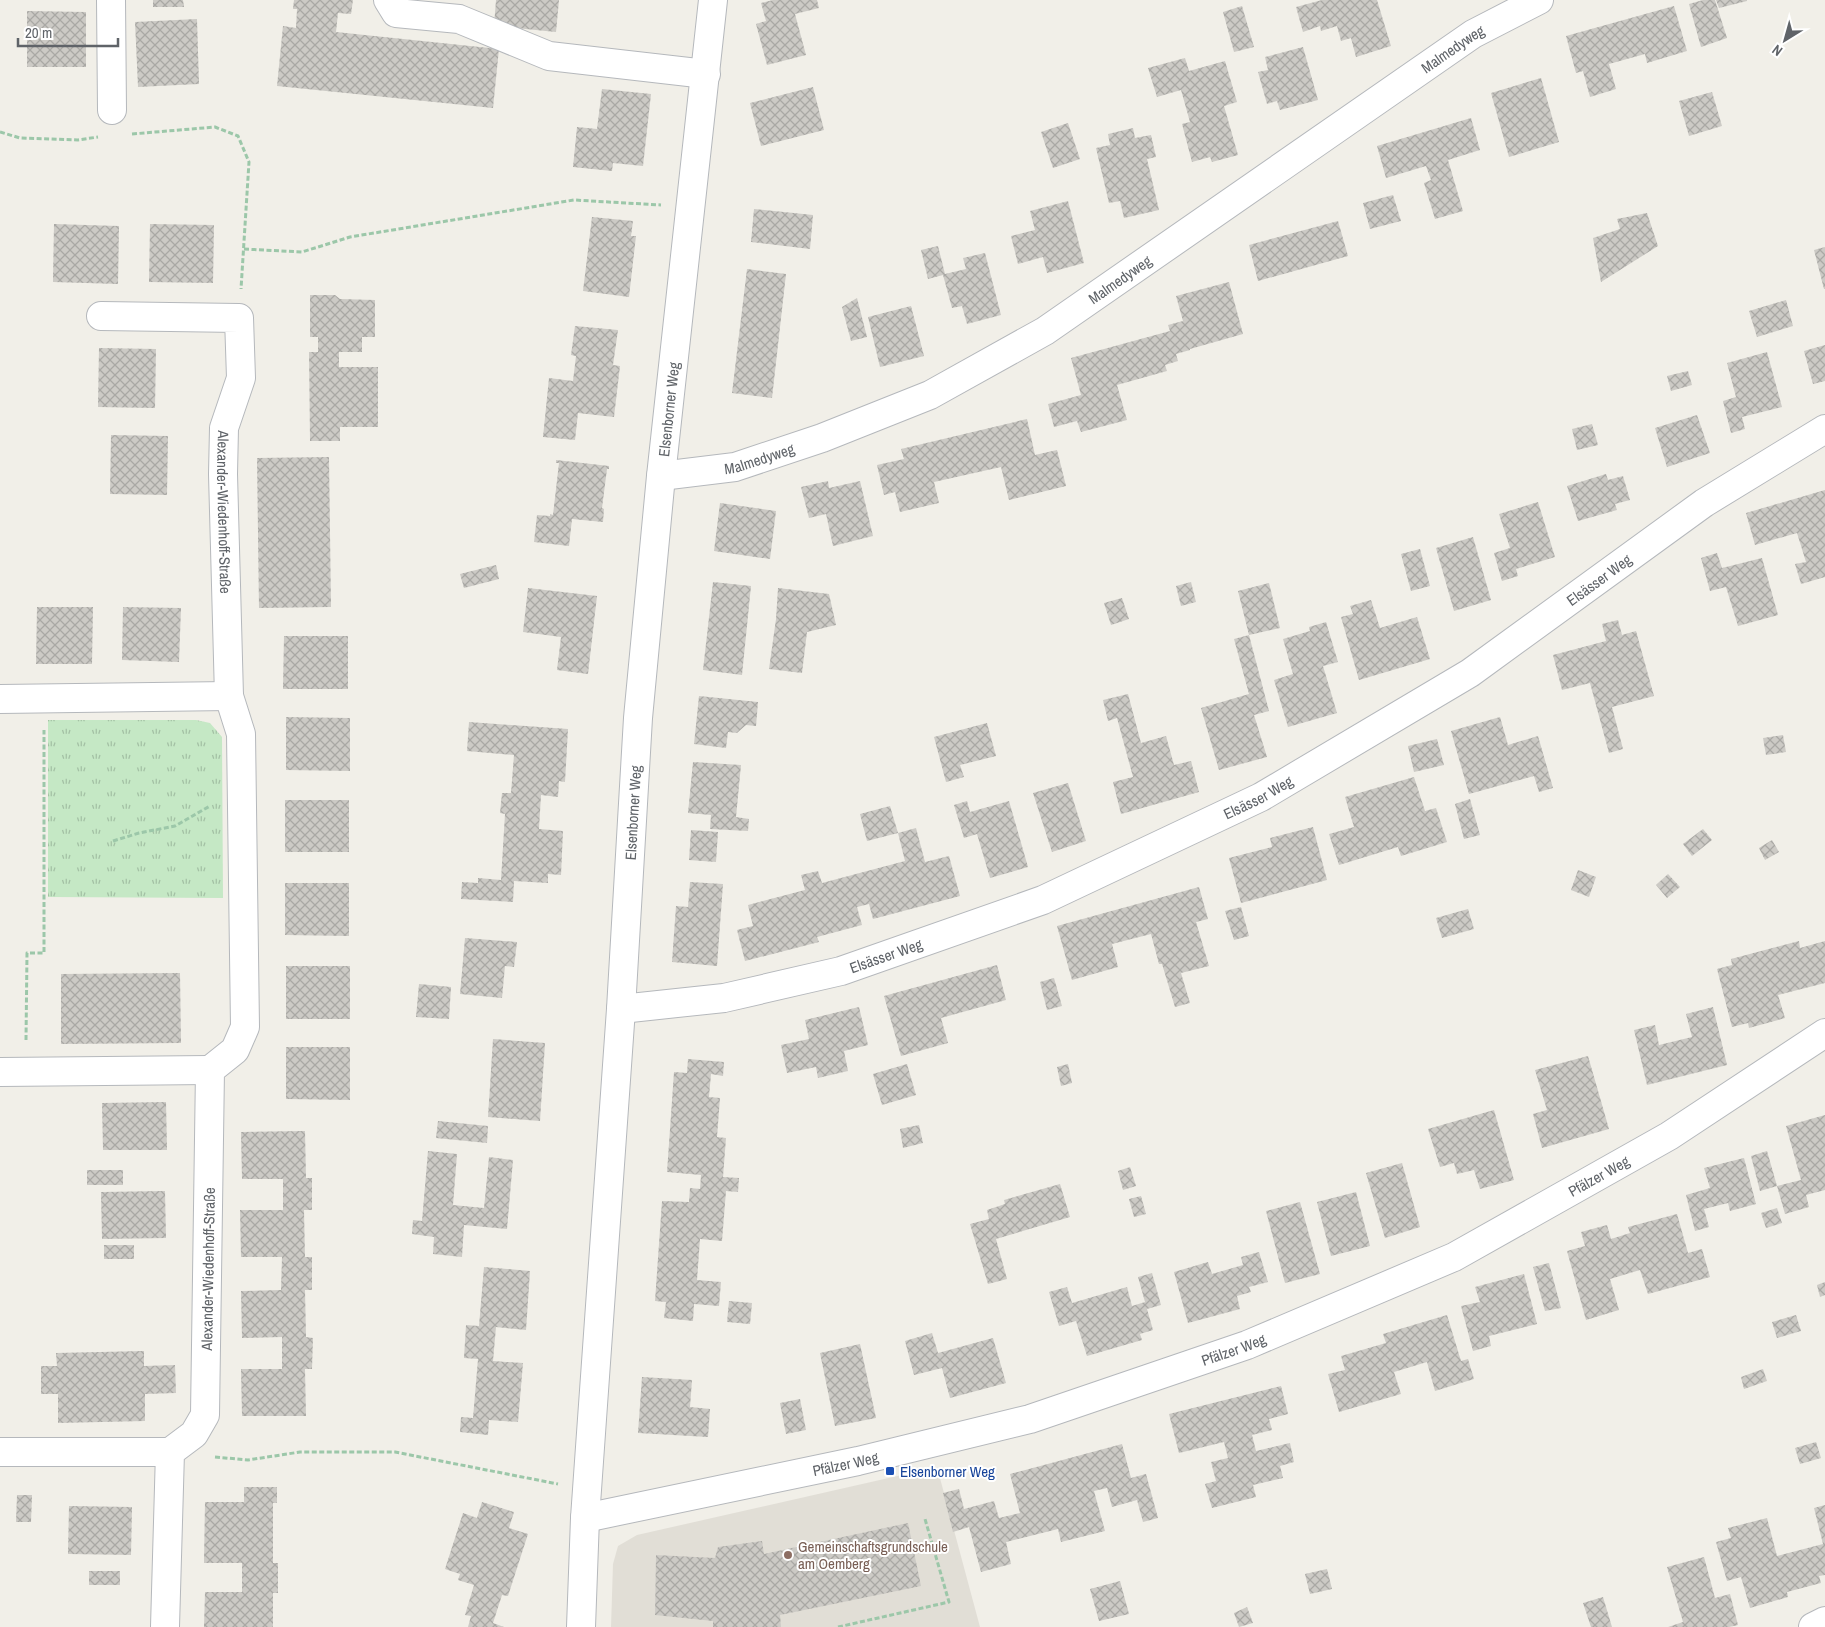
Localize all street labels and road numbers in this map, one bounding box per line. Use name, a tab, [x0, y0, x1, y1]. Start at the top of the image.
street label: Malmedyweg	[1417, 19, 1488, 78]
street label: Malmedyweg	[1084, 250, 1156, 308]
street label: Elsenborner Weg	[653, 361, 684, 458]
street label: Alexander-Wiedenhoff-Straße	[212, 429, 237, 594]
street label: Malmedyweg	[723, 437, 797, 479]
street label: Elsässer Weg	[1562, 549, 1636, 610]
street label: Elsenborner Weg	[619, 765, 646, 861]
street label: Elsässer Weg	[1220, 770, 1297, 824]
street label: Elsässer Weg	[846, 933, 925, 978]
street label: Pfälzer Weg	[1564, 1150, 1633, 1201]
street label: Alexander-Wiedenhoff-Straße	[196, 1187, 220, 1352]
street label: Pfälzer Weg	[1199, 1328, 1269, 1370]
street label: Pfälzer Weg	[811, 1446, 881, 1481]

